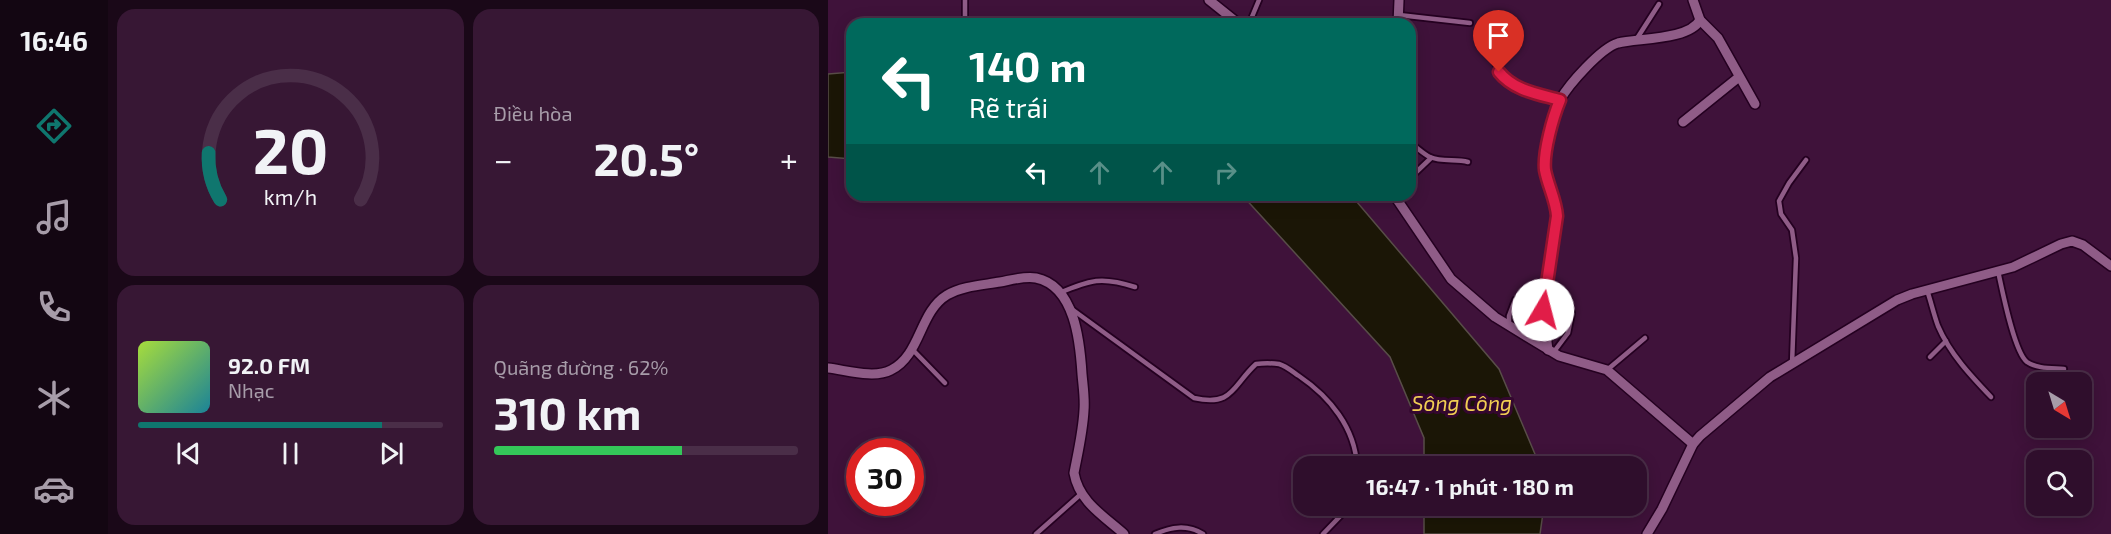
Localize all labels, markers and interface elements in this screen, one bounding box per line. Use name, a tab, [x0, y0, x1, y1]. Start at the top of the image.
pin	[1473, 10, 1524, 72]
icon: arrive	[1482, 19, 1515, 52]
text: 16:46	[20, 24, 88, 56]
text: 140 m	[969, 40, 1086, 90]
icon: left	[870, 42, 948, 120]
text: Rẽ trái	[969, 91, 1048, 123]
text: Điều hòa	[494, 101, 572, 125]
icon: directions	[33, 105, 75, 147]
text: 20	[252, 112, 328, 187]
text: 20.5°	[593, 131, 699, 185]
text: −	[494, 139, 513, 179]
text: +	[780, 139, 798, 179]
icon: left	[1020, 156, 1053, 189]
icon: ahead	[1083, 156, 1116, 189]
icon: ahead	[1146, 156, 1179, 189]
icon: right	[1209, 156, 1242, 189]
text: km/h	[264, 184, 317, 209]
icon: music	[33, 196, 75, 238]
position arrow	[1511, 278, 1575, 342]
icon: phone	[33, 286, 75, 328]
text: 92.0 FM	[228, 352, 310, 378]
text: Quãng đường · 62%	[494, 355, 668, 379]
north arrow	[2026, 372, 2092, 438]
map controls	[2026, 372, 2092, 516]
icon: climate	[33, 377, 75, 419]
text: Nhạc	[228, 378, 274, 402]
text: 310 km	[494, 385, 641, 439]
water label: Sông Công	[1412, 390, 1512, 415]
icon: previous	[172, 437, 205, 470]
icon: pause	[274, 437, 307, 470]
icon: next	[375, 437, 408, 470]
speed limit sign: 30	[846, 438, 924, 516]
button: search	[2026, 450, 2092, 516]
icon: car	[33, 468, 75, 510]
text: 16:47 · 1 phút · 180 m	[1366, 473, 1574, 499]

